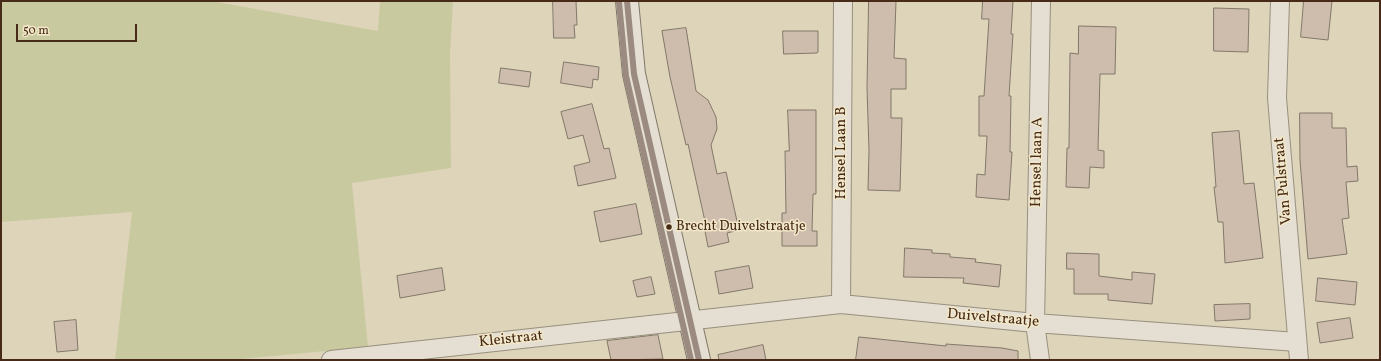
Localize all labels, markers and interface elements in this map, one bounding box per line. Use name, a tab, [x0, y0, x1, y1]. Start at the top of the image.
scale bar	[18, 16, 139, 42]
text: 50 m	[23, 23, 49, 39]
street label: Hensel Laan B	[833, 106, 851, 200]
street label: Hensel laan A	[1028, 117, 1048, 207]
street label: Van Pulstraat	[1271, 136, 1297, 226]
place label: Brecht Duivelstraatje	[676, 219, 806, 235]
marker: Brecht Duivelstraatje	[664, 222, 674, 232]
street label: Duivelstraatje	[946, 306, 1040, 332]
street label: Kleistraat	[478, 328, 544, 352]

